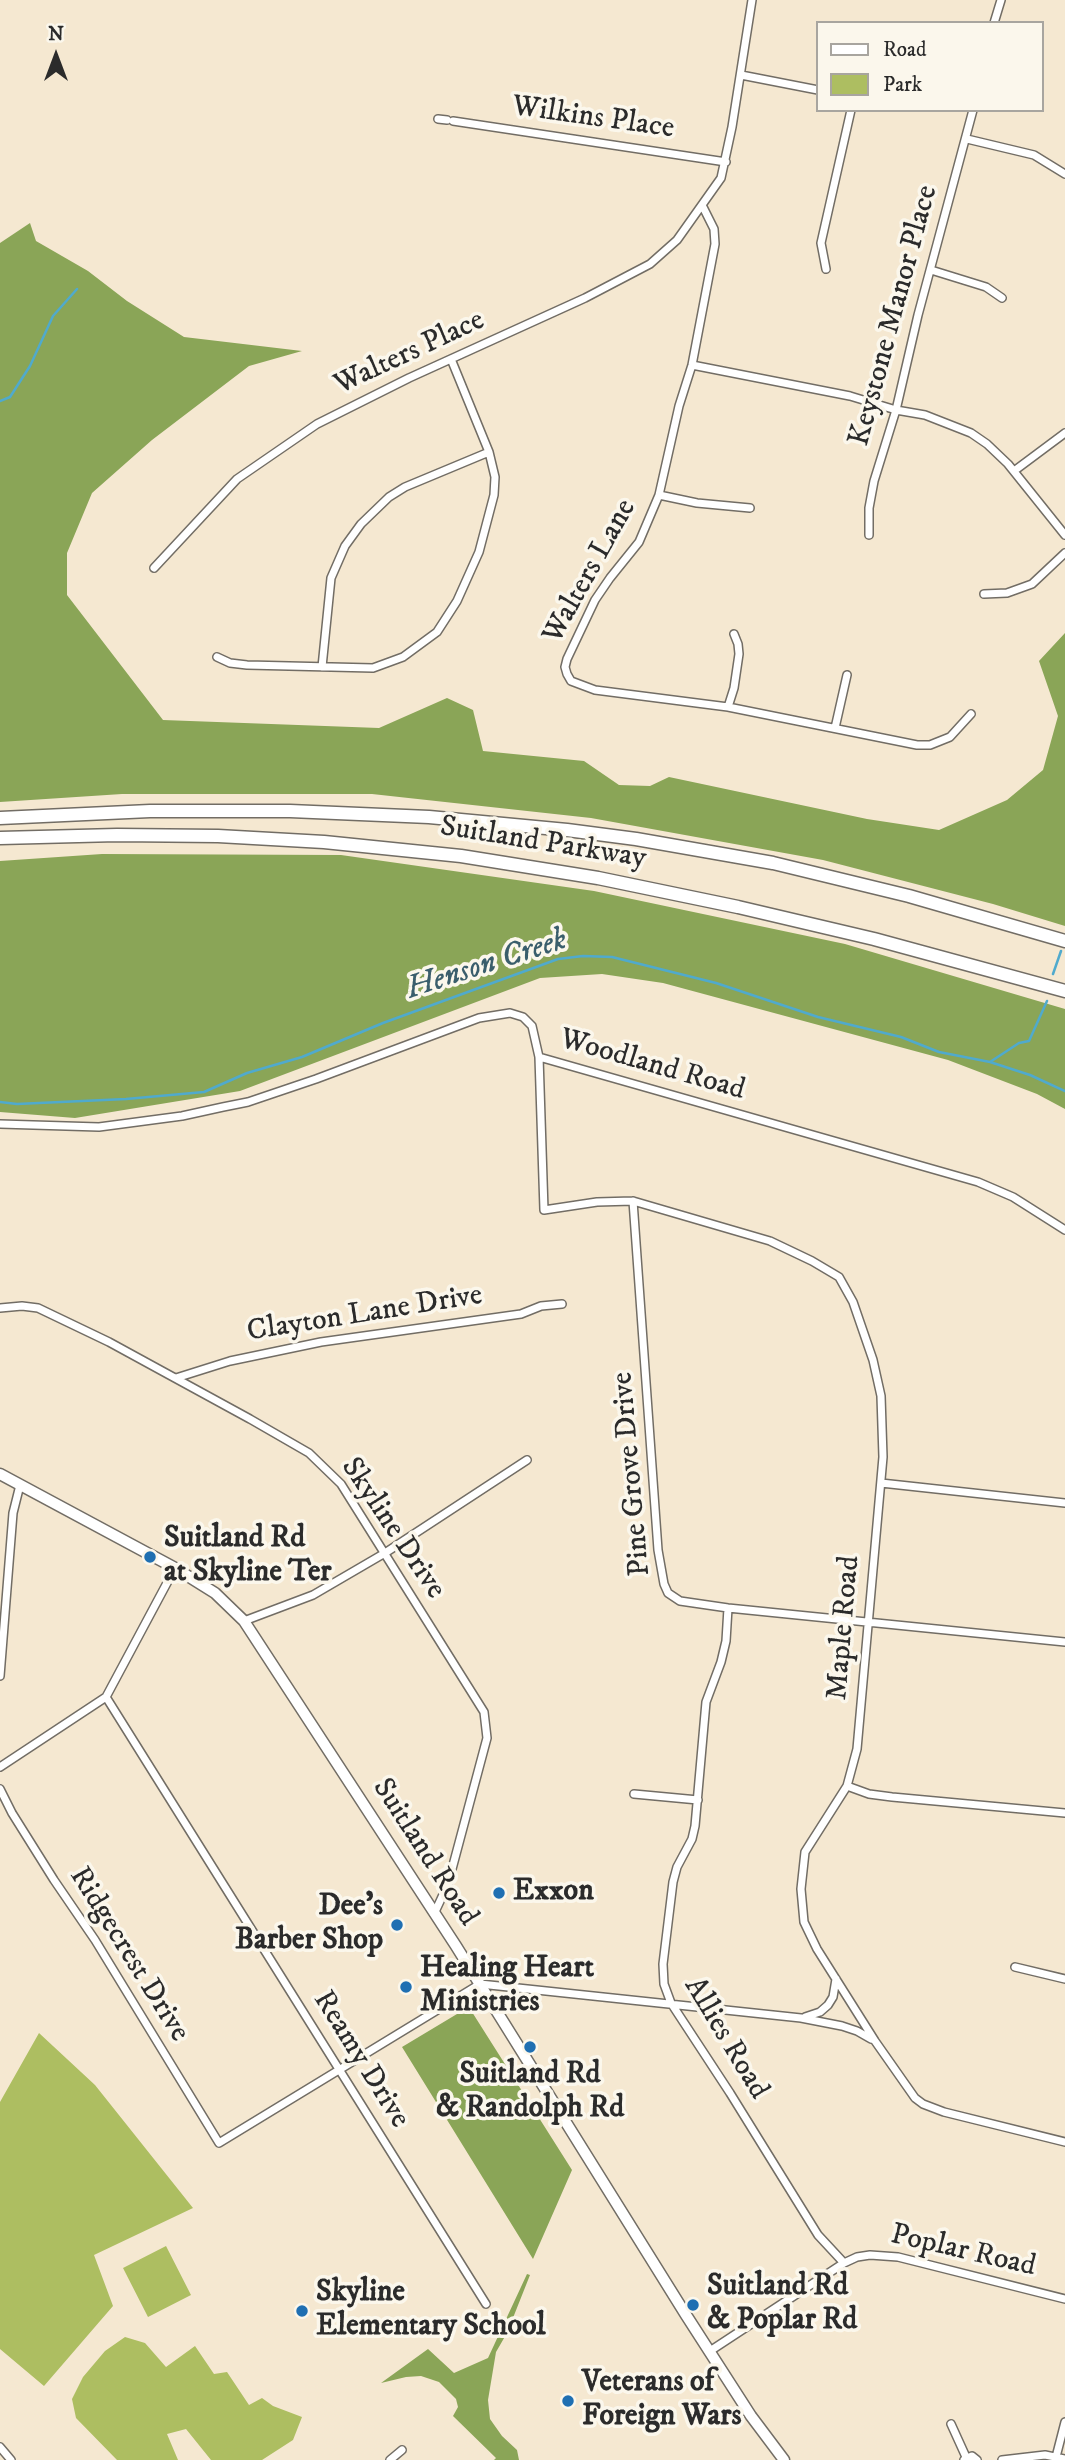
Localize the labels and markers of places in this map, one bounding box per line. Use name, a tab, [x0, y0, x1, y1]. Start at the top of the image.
place label: Suitland Rd at Skyline Ter	[164, 1522, 332, 1592]
marker: Suitland Rd at Skyline Ter	[142, 1549, 158, 1565]
place label: Exxon	[513, 1875, 594, 1911]
marker: Exxon	[491, 1885, 507, 1901]
place label: Dee's Barber Shop	[235, 1890, 383, 1960]
marker: Dee's Barber Shop	[389, 1917, 405, 1933]
place label: Healing Heart Ministries	[420, 1952, 594, 2022]
marker: Healing Heart Ministries	[398, 1979, 414, 1995]
marker: Suitland Rd & Randolph Rd	[522, 2039, 538, 2055]
place label: Suitland Rd & Randolph Rd	[436, 2058, 624, 2128]
place label: Suitland Rd & Poplar Rd	[707, 2270, 857, 2340]
place label: Skyline Elementary School	[316, 2276, 545, 2346]
marker: Suitland Rd & Poplar Rd	[685, 2297, 701, 2313]
marker: Skyline Elementary School	[294, 2303, 310, 2319]
place label: Veterans of Foreign Wars	[582, 2366, 742, 2436]
marker: Veterans of Foreign Wars	[560, 2393, 576, 2409]

